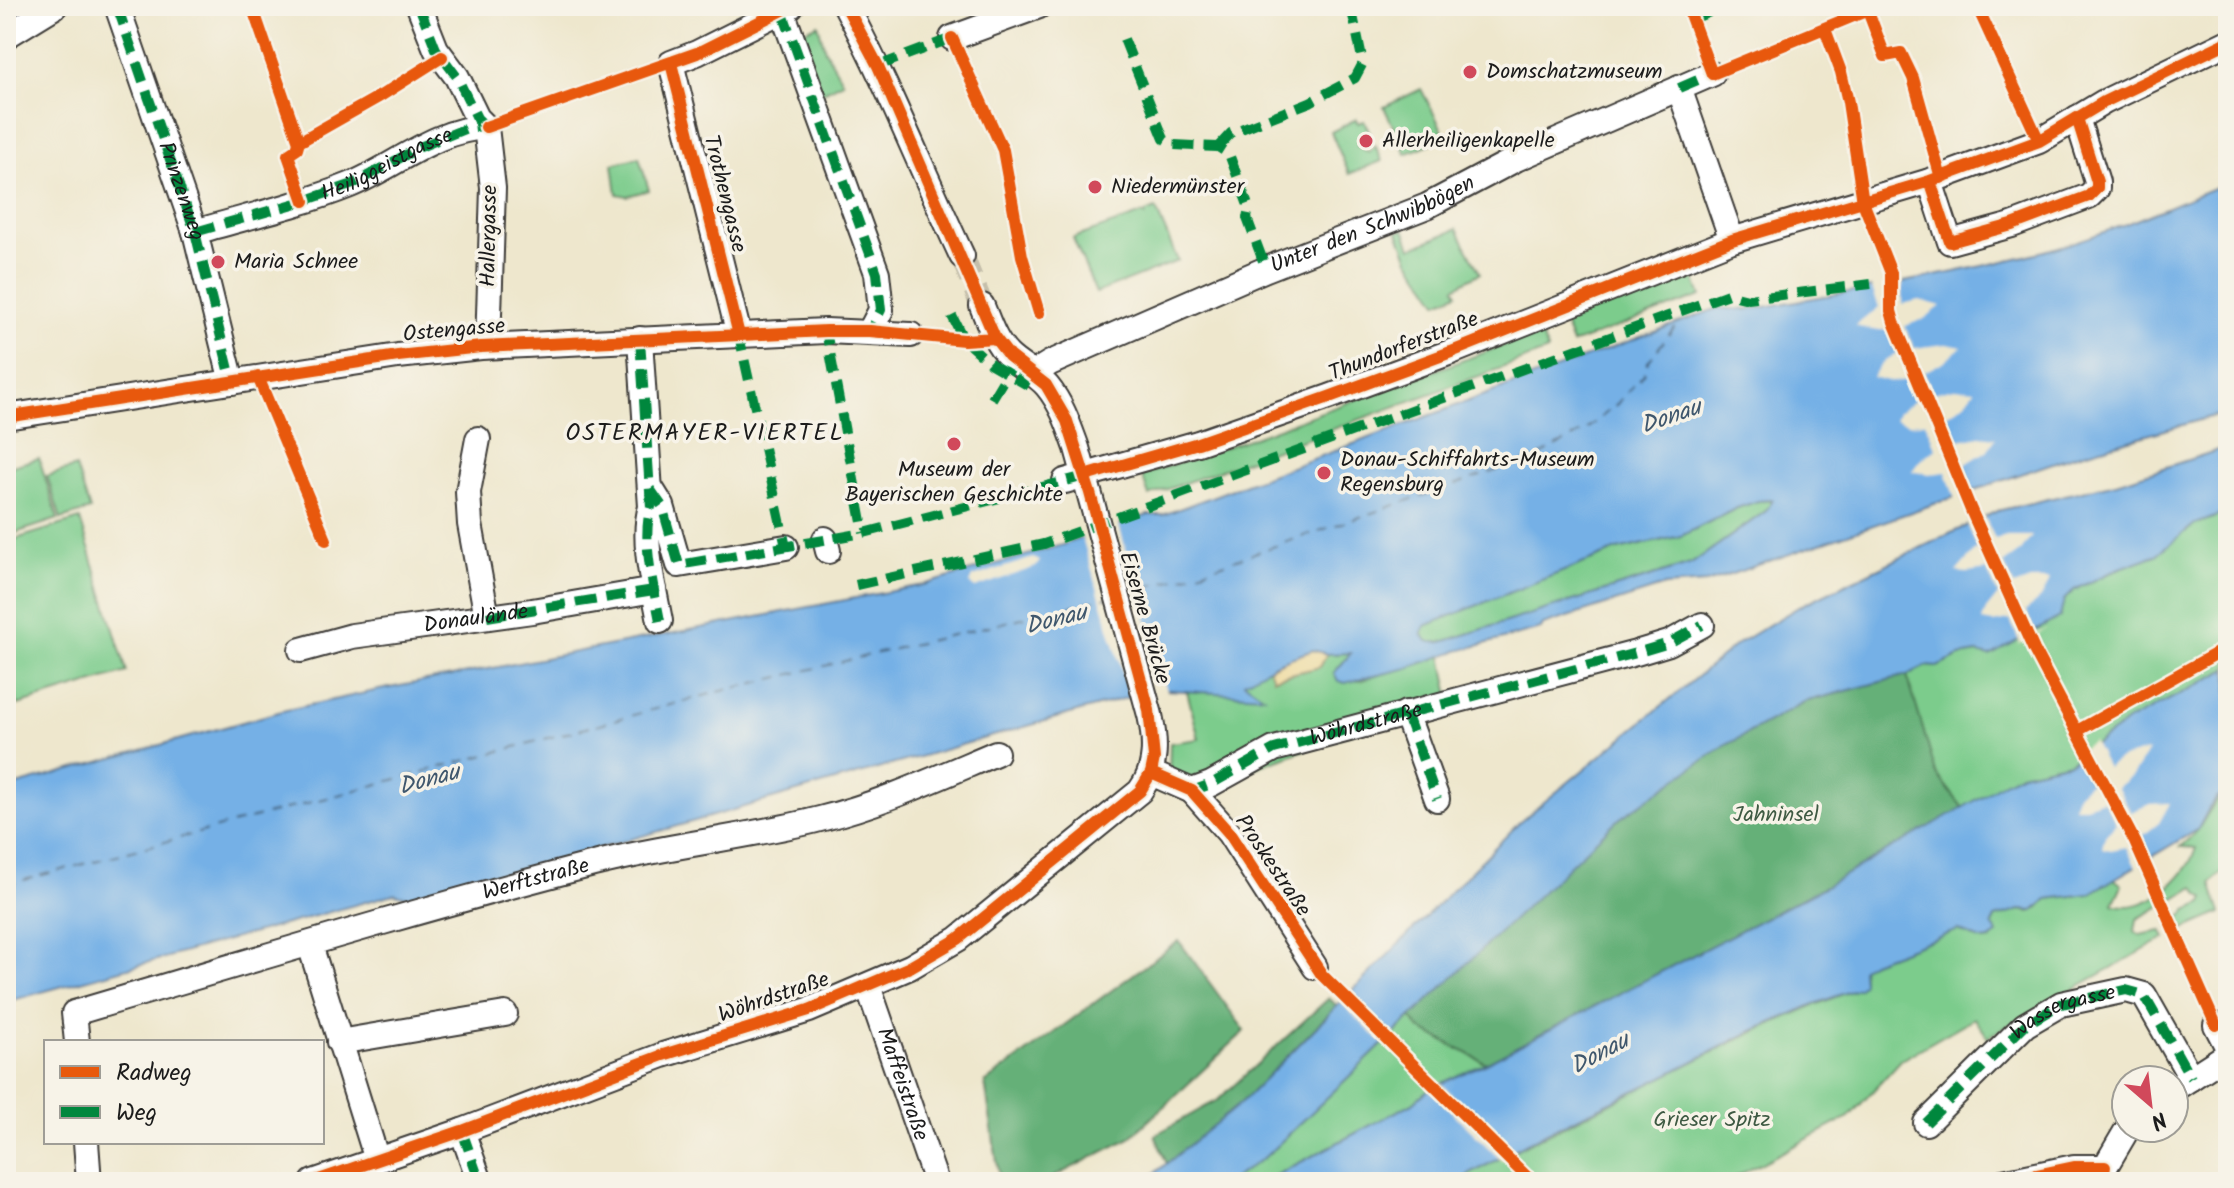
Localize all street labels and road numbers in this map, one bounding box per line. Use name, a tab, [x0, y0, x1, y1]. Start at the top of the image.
street label: Heiliggeistgasse	[316, 118, 458, 211]
street label: Trothengasse	[692, 131, 756, 257]
street label: Prinzenweg	[148, 137, 214, 244]
street label: Unter den Schwibbögen	[1265, 166, 1481, 283]
street label: Hallergasse	[472, 184, 508, 288]
street label: Thundorferstraße	[1324, 302, 1484, 392]
street label: Ostengasse	[401, 309, 507, 353]
street label: Eiserne Brücke	[1108, 547, 1180, 689]
street label: Donaulände	[421, 594, 531, 643]
street label: Wöhrdstraße	[1306, 693, 1426, 756]
street label: Proskestraße	[1225, 808, 1319, 924]
street label: Werftstraße	[478, 848, 593, 911]
street label: Wöhrdstraße	[714, 963, 834, 1033]
street label: Wassergasse	[2001, 975, 2119, 1049]
street label: Maffeistraße	[866, 1023, 938, 1146]

